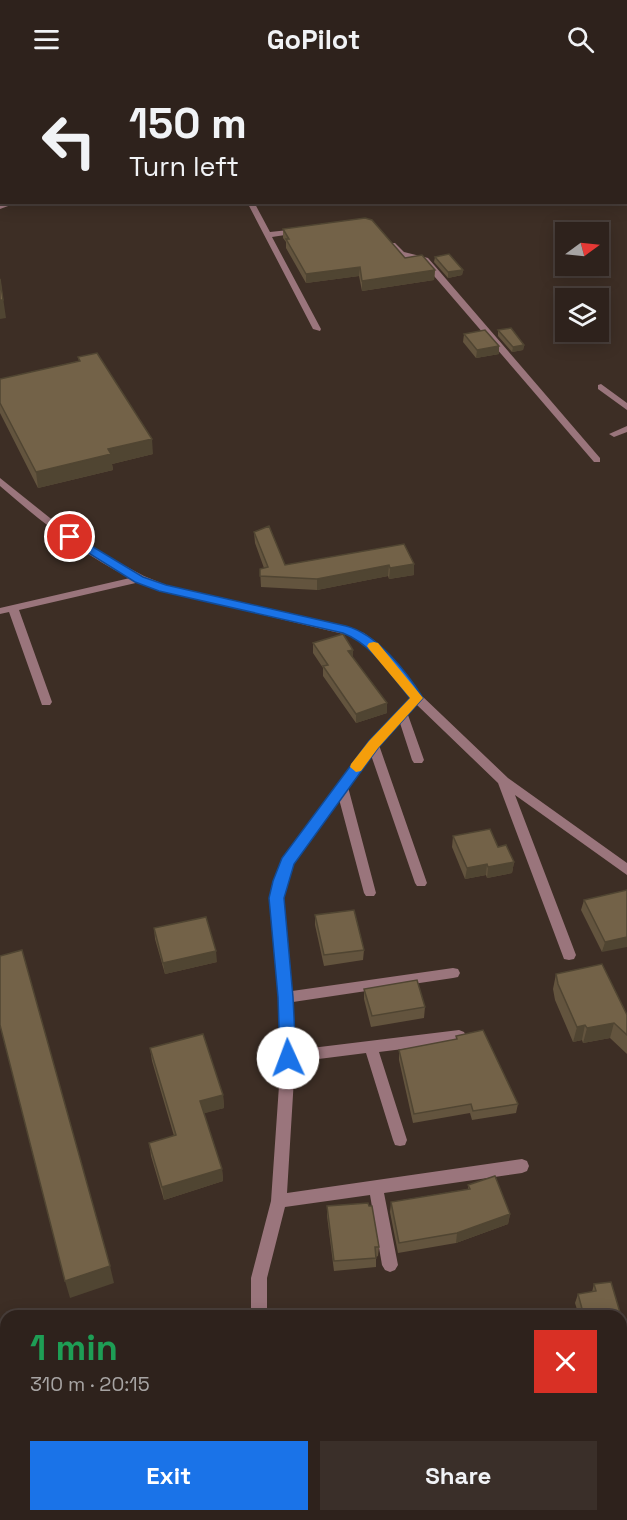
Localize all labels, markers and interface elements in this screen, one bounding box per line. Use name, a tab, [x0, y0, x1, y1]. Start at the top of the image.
text: GoPilot	[267, 22, 360, 57]
icon: menu	[30, 23, 63, 56]
icon: search	[564, 23, 597, 56]
text: 150 m	[129, 97, 247, 150]
icon: left	[30, 102, 108, 180]
text: Turn left	[129, 149, 239, 184]
north arrow	[555, 222, 609, 276]
map controls	[555, 222, 609, 342]
button: layers	[555, 288, 609, 342]
pin	[44, 511, 95, 562]
icon: arrive	[53, 520, 86, 553]
position arrow	[256, 1026, 320, 1090]
text: 1 min	[30, 1325, 118, 1371]
button: close	[534, 1330, 597, 1393]
text: 310 m · 20:15	[30, 1371, 150, 1397]
button: Exit	[30, 1441, 308, 1510]
button: Share	[320, 1441, 597, 1510]

